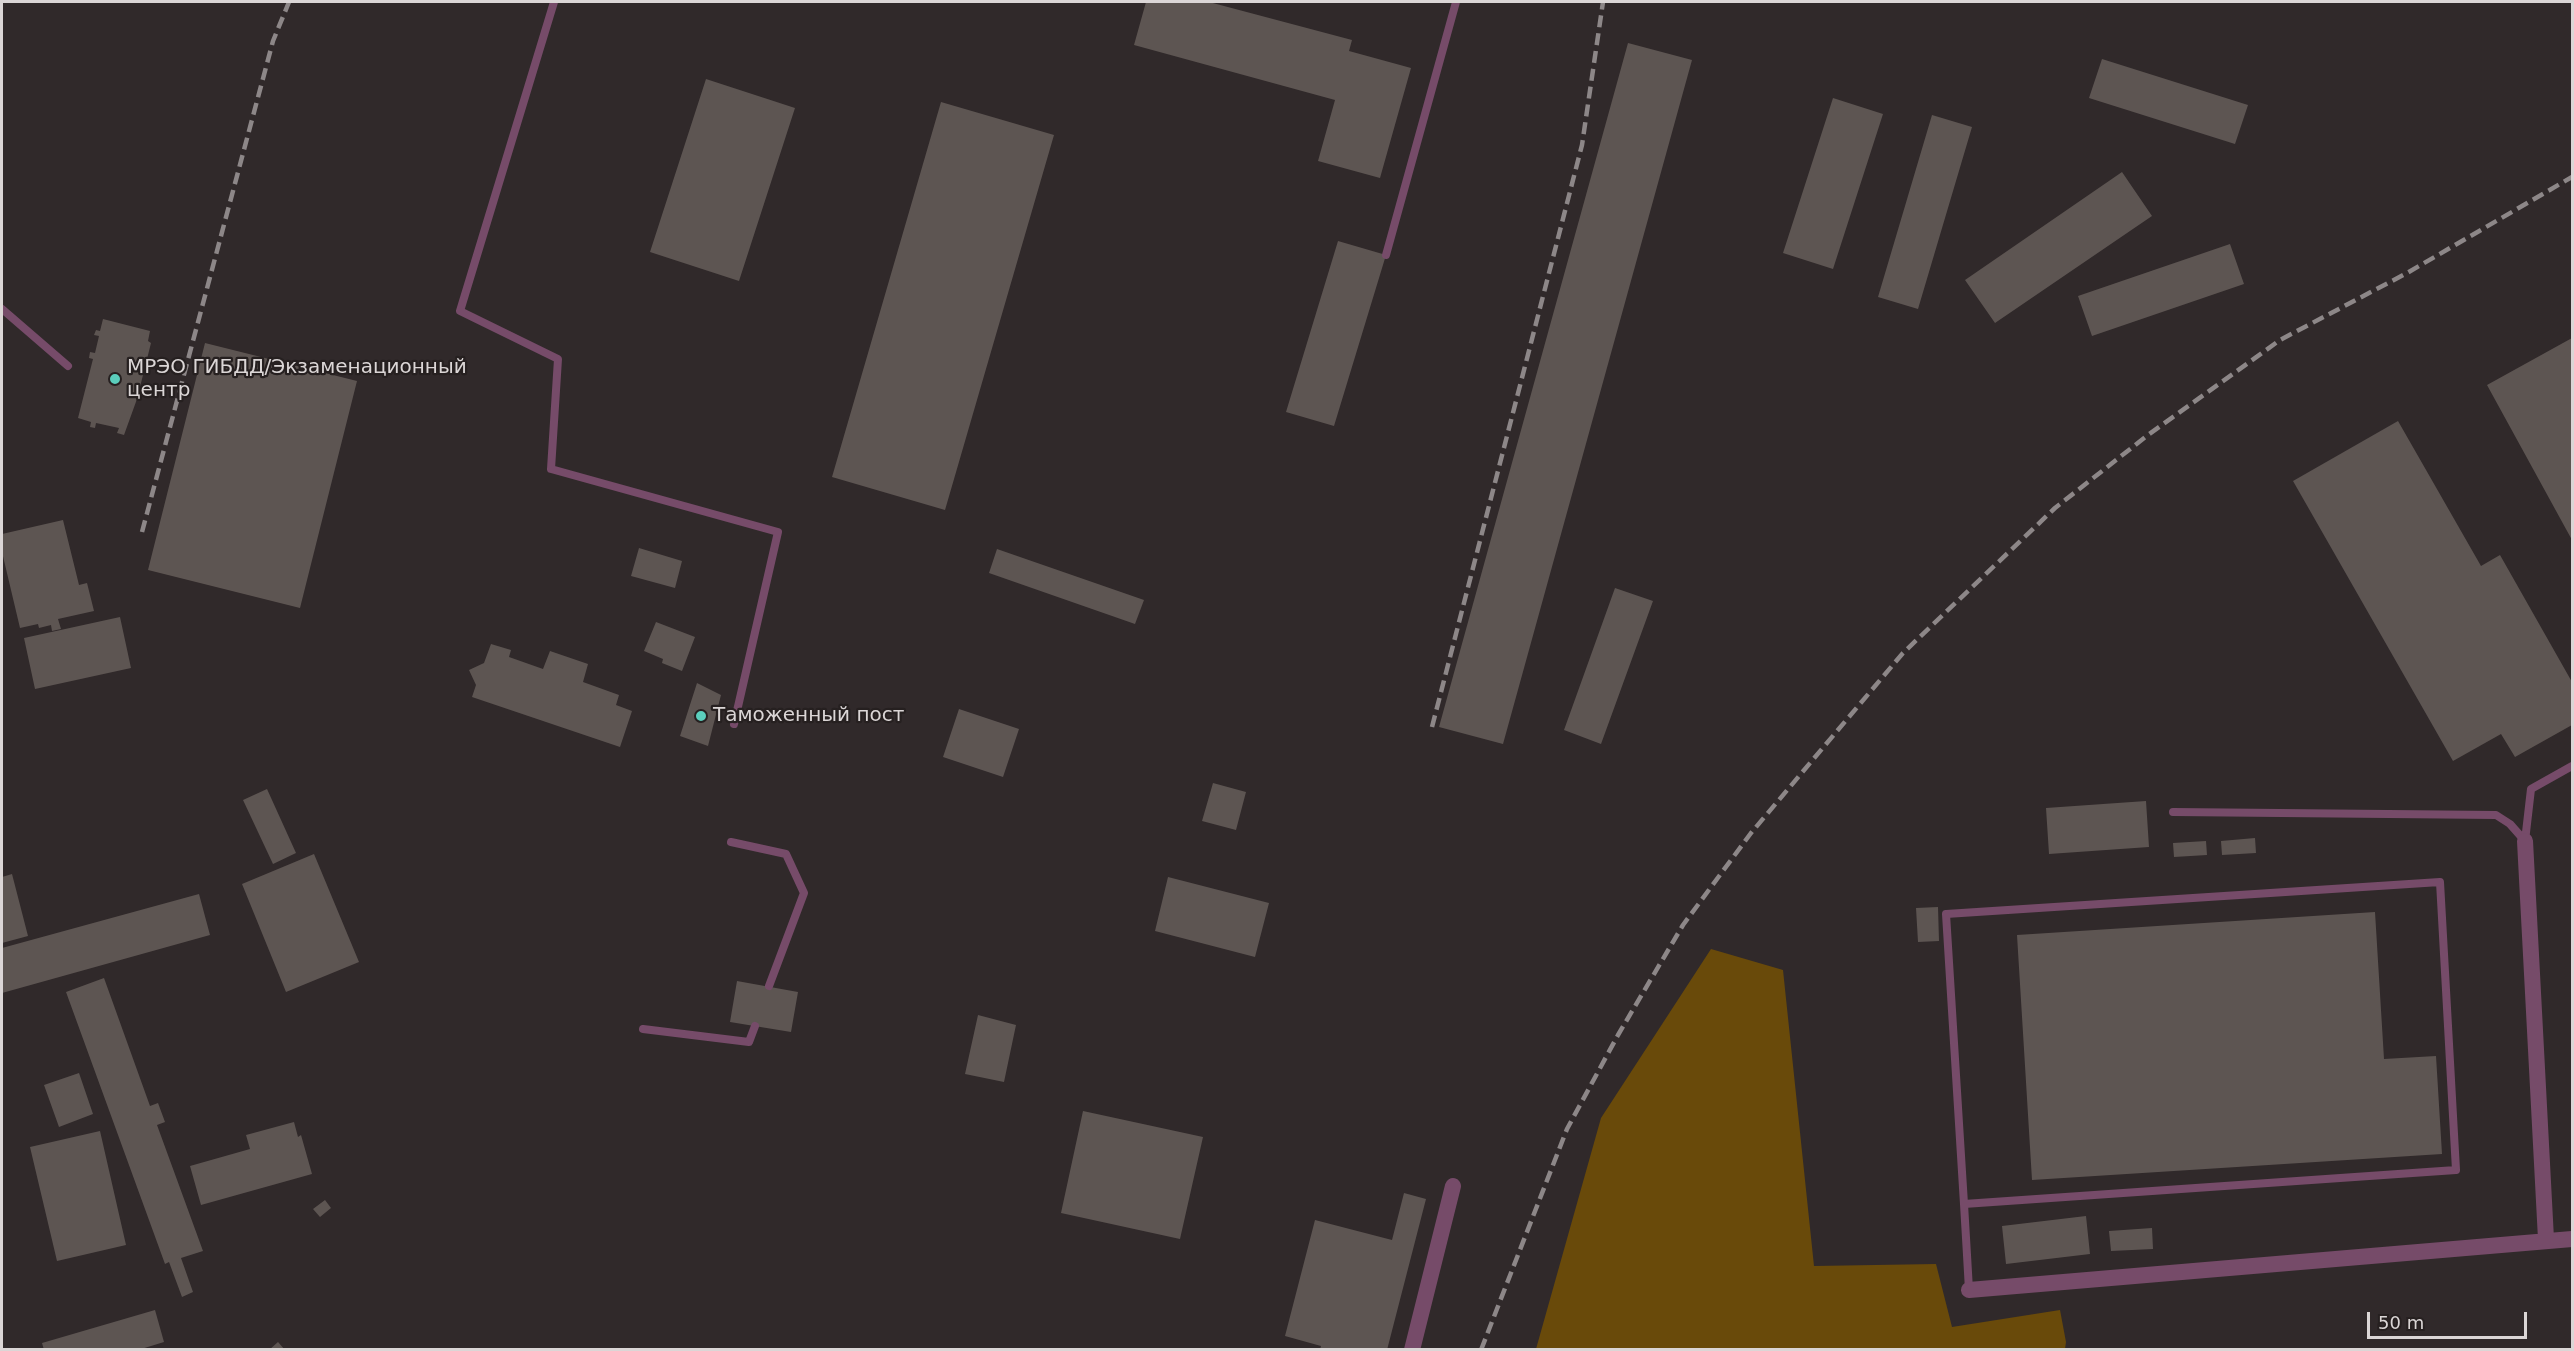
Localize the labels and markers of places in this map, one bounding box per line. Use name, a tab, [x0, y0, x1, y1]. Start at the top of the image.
place label: МРЭО ГИБДД/Экзаменационный центр	[127, 356, 467, 403]
marker: МРЭО ГИБДД/Экзаменационный центр	[108, 372, 122, 386]
place label: Таможенный пост	[713, 704, 904, 728]
marker: Таможенный пост	[694, 709, 708, 723]

